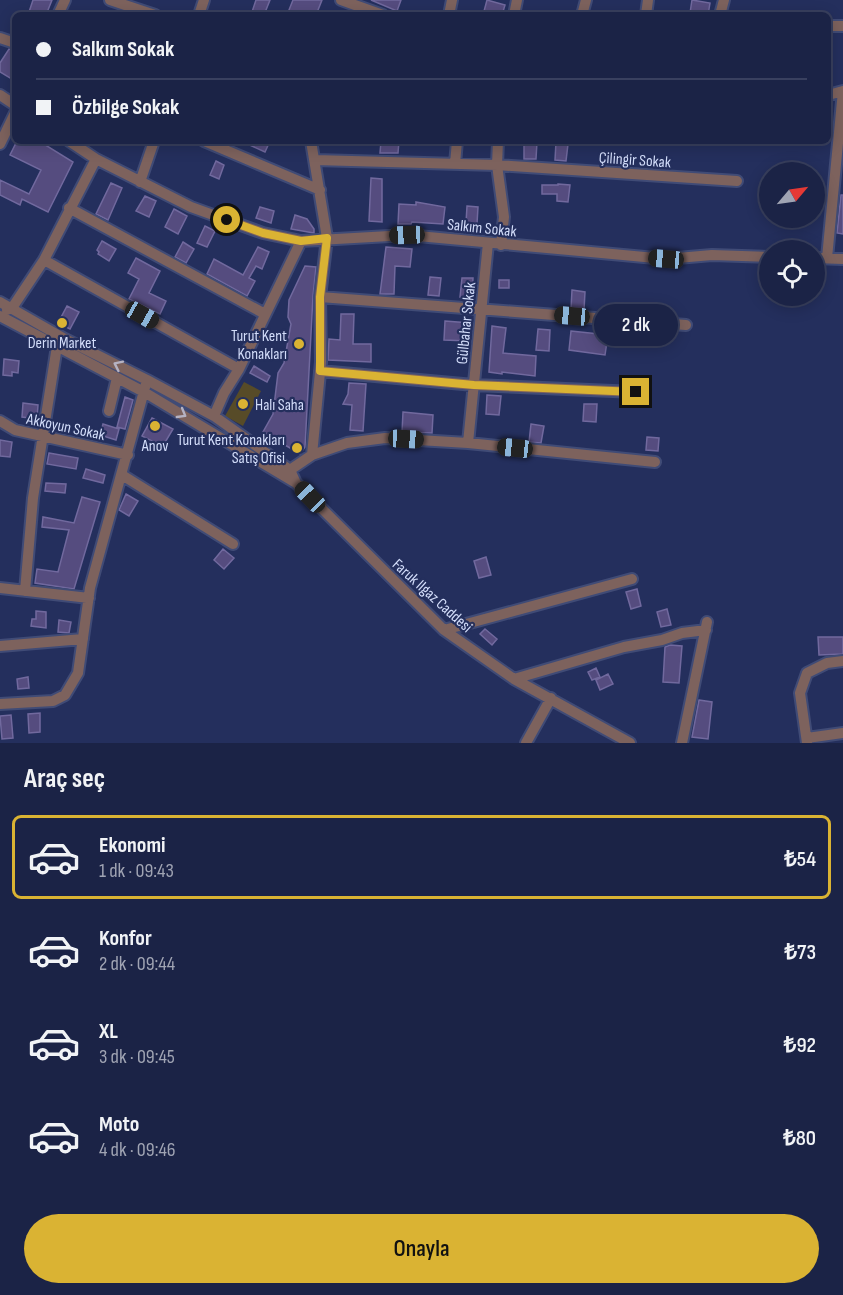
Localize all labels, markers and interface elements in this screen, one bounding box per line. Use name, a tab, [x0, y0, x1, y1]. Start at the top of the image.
text: Salkım Sokak	[72, 36, 174, 63]
text: Özbilge Sokak	[72, 94, 179, 121]
street label: Çilingir Sokak	[598, 148, 672, 172]
north arrow	[759, 162, 825, 228]
map controls	[759, 162, 825, 306]
route start	[213, 206, 240, 233]
street label: Salkım Sokak	[446, 215, 518, 242]
car	[389, 225, 425, 245]
button: locate	[759, 240, 825, 306]
car	[647, 248, 685, 270]
street label: Gülbahar Sokak	[453, 281, 480, 365]
car	[122, 298, 162, 332]
car	[553, 305, 591, 327]
callout: 2 dk	[594, 305, 678, 347]
text: 2 dk	[622, 313, 650, 337]
marker: Derin Market	[55, 316, 69, 330]
place label: Turut Kent Konakları	[231, 327, 287, 364]
place label: Derin Market	[28, 334, 96, 353]
marker: Turut Kent Konakları	[292, 337, 306, 351]
one-way arrow	[113, 361, 124, 373]
route end	[622, 378, 649, 405]
place label: Halı Saha	[255, 396, 304, 415]
marker: Halı Saha	[236, 397, 250, 411]
one-way arrow	[176, 407, 186, 419]
street label: Akkoyun Sokak	[24, 410, 107, 445]
marker: Anov	[148, 419, 162, 433]
car	[388, 429, 424, 449]
place label: Turut Kent Konakları Satış Ofisi	[177, 431, 285, 468]
place label: Anov	[141, 437, 168, 456]
car	[496, 437, 534, 459]
marker: Turut Kent Konakları Satış Ofisi	[290, 441, 304, 455]
car	[291, 478, 329, 516]
street label: Faruk Ilgaz Caddesi	[388, 555, 476, 637]
text: Araç seç	[24, 763, 105, 795]
icon: car	[27, 830, 81, 884]
text: Ekonomi	[99, 832, 165, 859]
text: ₺54	[784, 846, 816, 873]
text: 1 dk · 09:43	[99, 859, 174, 883]
icon: car	[27, 923, 81, 977]
text: Konfor	[99, 925, 152, 952]
text: ₺73	[785, 939, 816, 966]
text: 2 dk · 09:44	[99, 952, 175, 976]
icon: car	[27, 1016, 81, 1070]
text: XL	[99, 1018, 118, 1045]
text: ₺92	[784, 1032, 816, 1059]
text: 3 dk · 09:45	[99, 1045, 175, 1069]
icon: car	[27, 1109, 81, 1163]
text: Moto	[99, 1111, 139, 1138]
text: ₺80	[783, 1125, 816, 1152]
text: 4 dk · 09:46	[99, 1138, 176, 1162]
button: Onayla	[24, 1214, 819, 1283]

